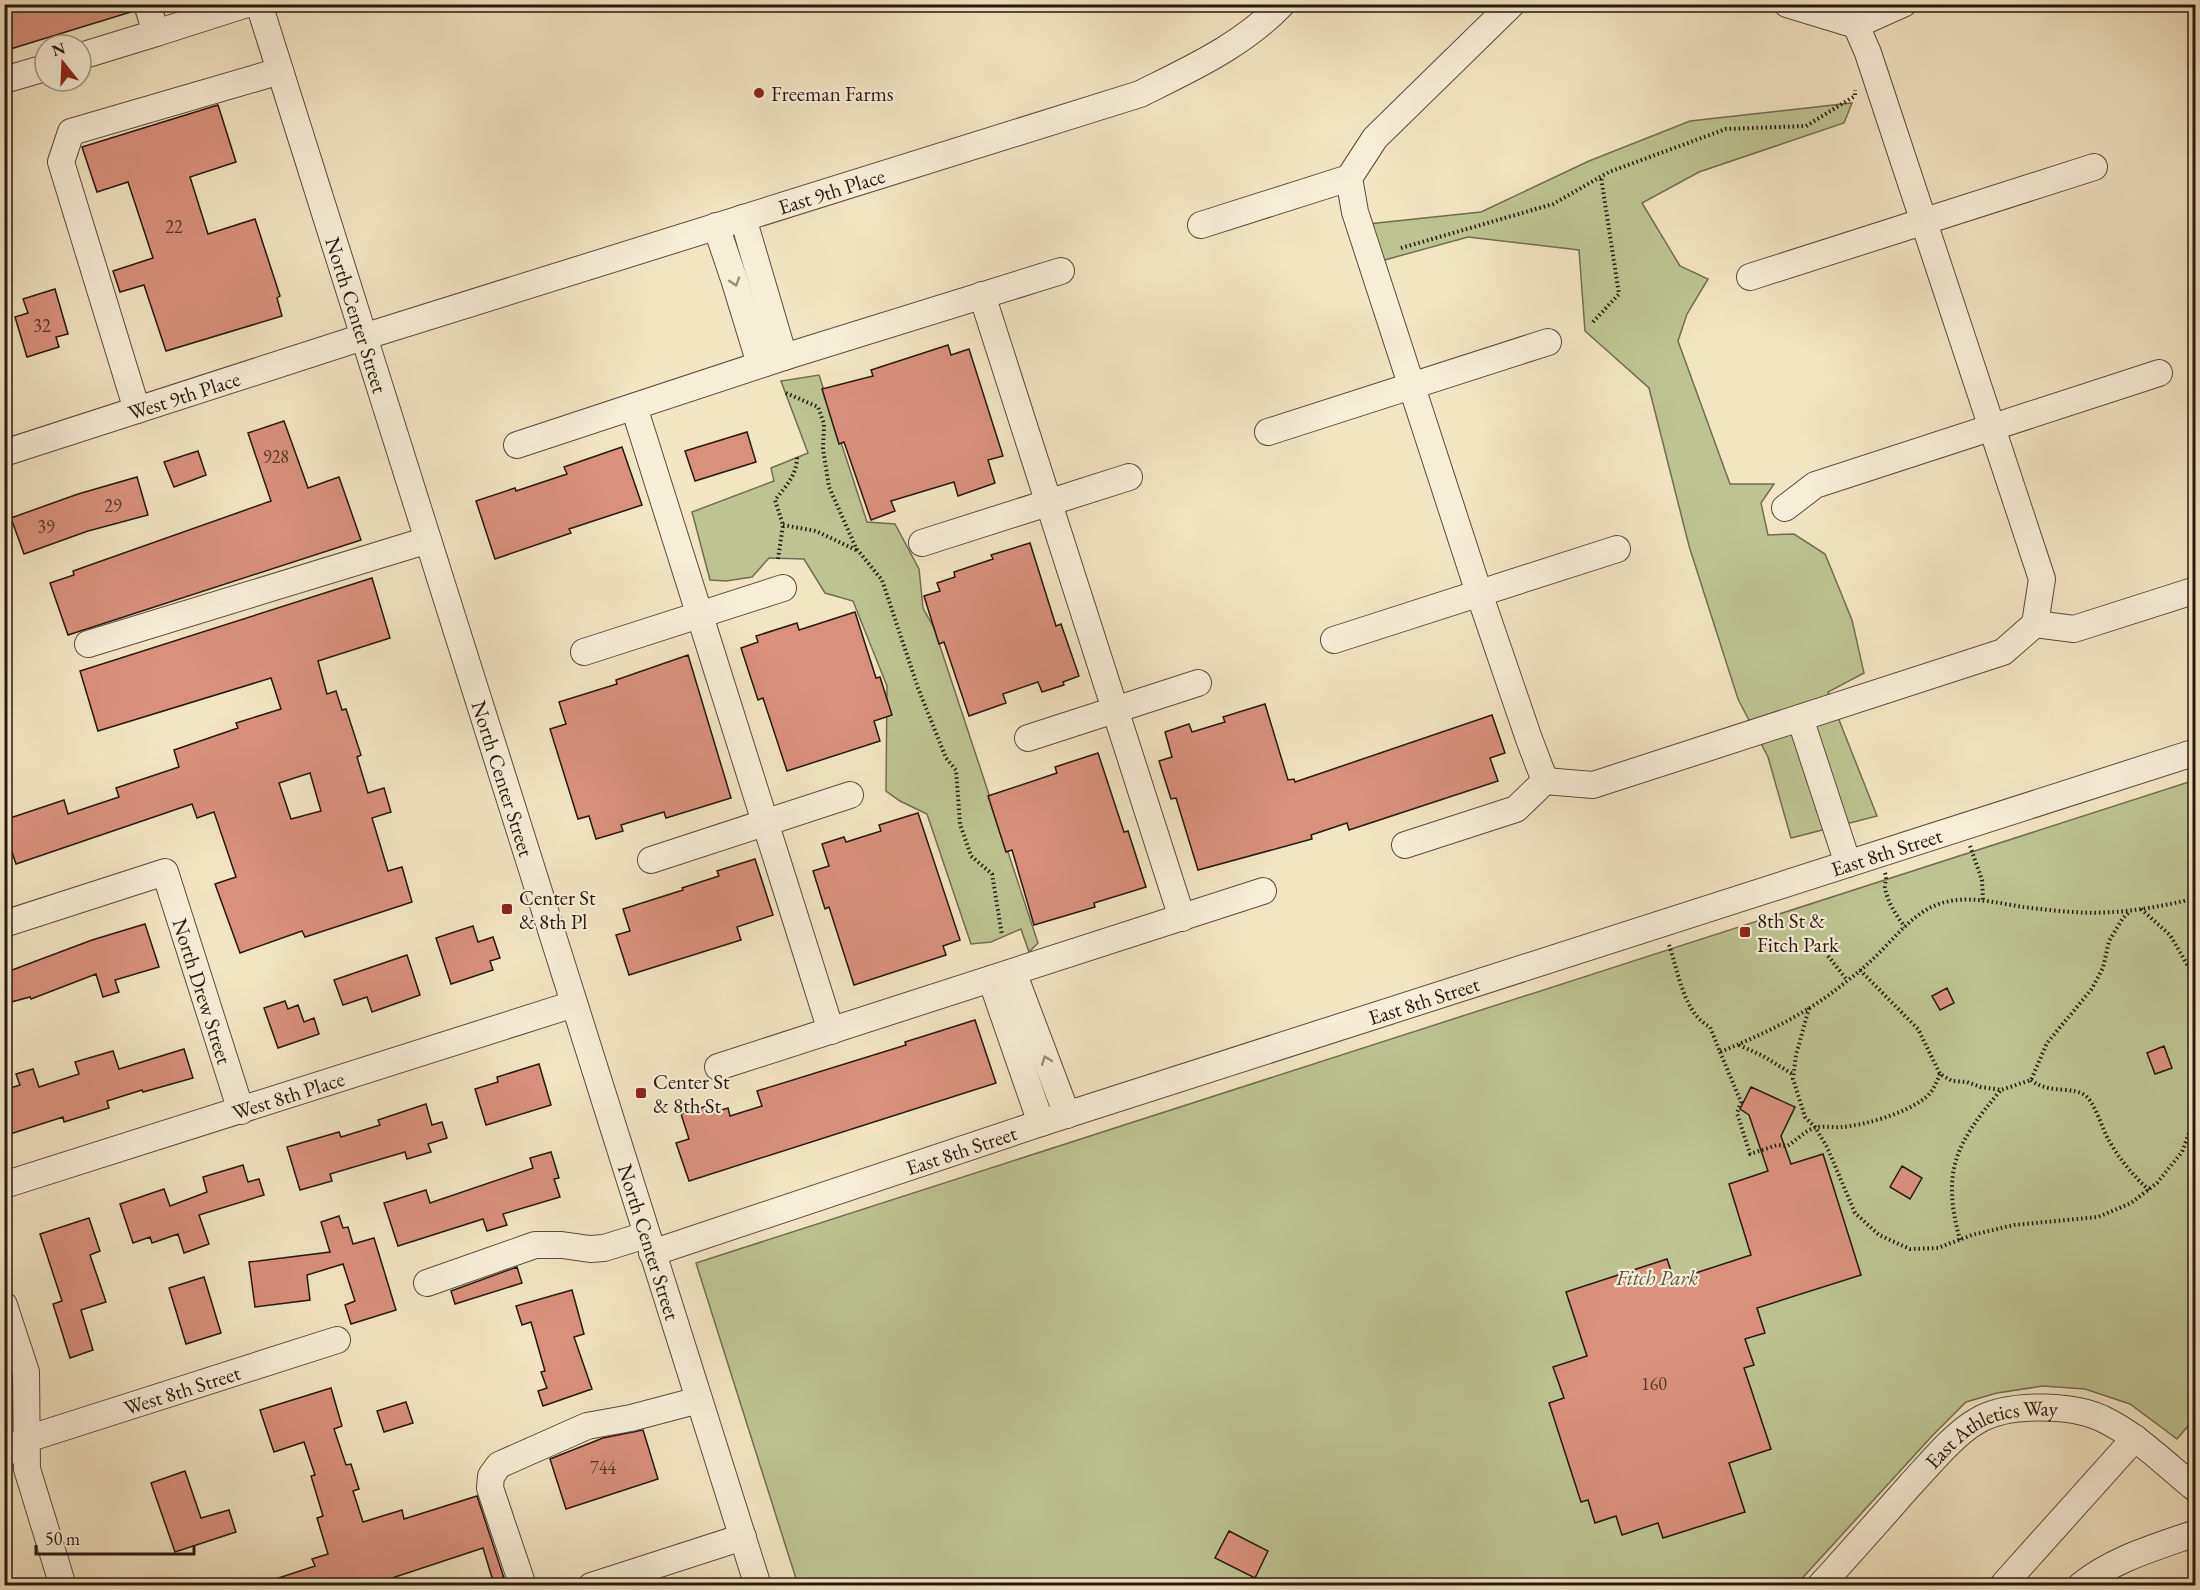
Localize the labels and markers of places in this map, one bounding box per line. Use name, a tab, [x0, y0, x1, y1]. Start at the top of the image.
place label: Freeman Farms	[771, 80, 894, 107]
marker: Freeman Farms	[752, 86, 766, 100]
place label: Center St & 8th Pl	[519, 884, 596, 935]
marker: Center St & 8th Pl	[500, 902, 514, 916]
place label: 8th St & Fitch Park	[1757, 907, 1840, 958]
marker: 8th St & Fitch Park	[1738, 925, 1752, 939]
place label: Center St & 8th St	[653, 1068, 730, 1119]
marker: Center St & 8th St	[634, 1086, 648, 1100]

